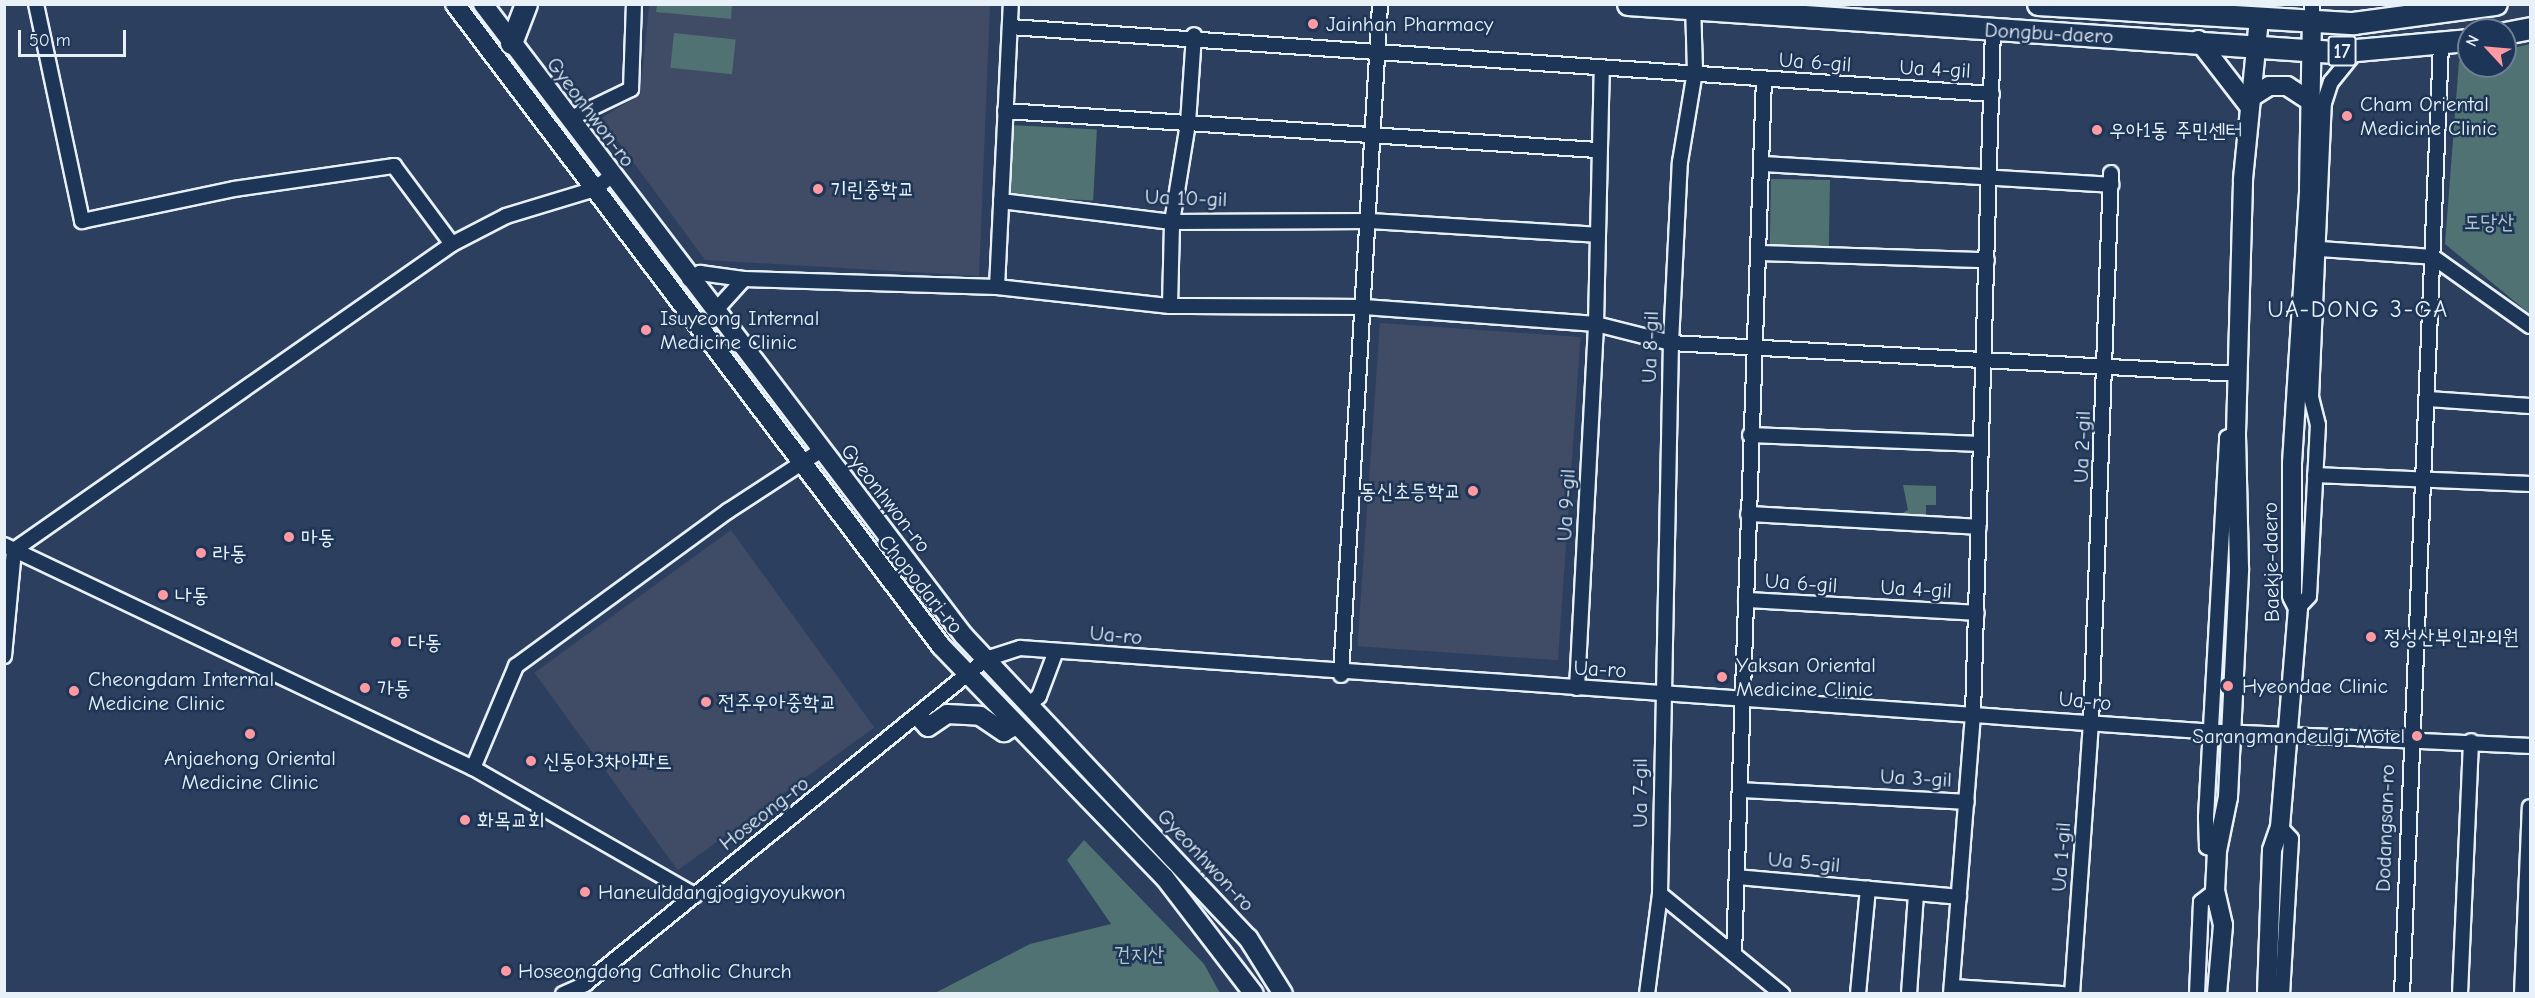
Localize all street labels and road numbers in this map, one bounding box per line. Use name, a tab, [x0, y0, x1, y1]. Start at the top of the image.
street label: Dongbu-daero	[1984, 17, 2114, 49]
road number: 17	[2327, 34, 2357, 68]
street label: Ua 6-gil	[1778, 47, 1852, 77]
street label: Gyeonhwon-ro	[542, 52, 640, 172]
street label: Ua 4-gil	[1899, 55, 1971, 83]
street label: Ua 10-gil	[1144, 184, 1228, 212]
street label: Ua 8-gil	[1636, 311, 1664, 383]
street label: Ua 2-gil	[2068, 410, 2096, 484]
street label: Gyeonhwon-ro	[836, 439, 936, 557]
street label: Ua 9-gil	[1552, 468, 1580, 542]
street label: Baekje-daero	[2257, 502, 2285, 622]
street label: Chopodari-ro	[873, 529, 969, 639]
street label: Ua 6-gil	[1764, 568, 1838, 598]
street label: Ua 4-gil	[1880, 575, 1952, 603]
street label: Ua-ro	[1089, 620, 1143, 650]
street label: Ua-ro	[1573, 655, 1627, 683]
street label: Ua-ro	[2058, 686, 2112, 716]
street label: Ua 7-gil	[1627, 758, 1653, 828]
street label: Ua 3-gil	[1879, 764, 1953, 792]
street label: Dodangsan-ro	[2370, 764, 2400, 892]
street label: Hoseong-ro	[714, 770, 814, 856]
street label: Gyeonhwon-ro	[1152, 803, 1260, 917]
street label: Ua 1-gil	[2046, 821, 2076, 893]
street label: Ua 5-gil	[1767, 846, 1841, 878]

